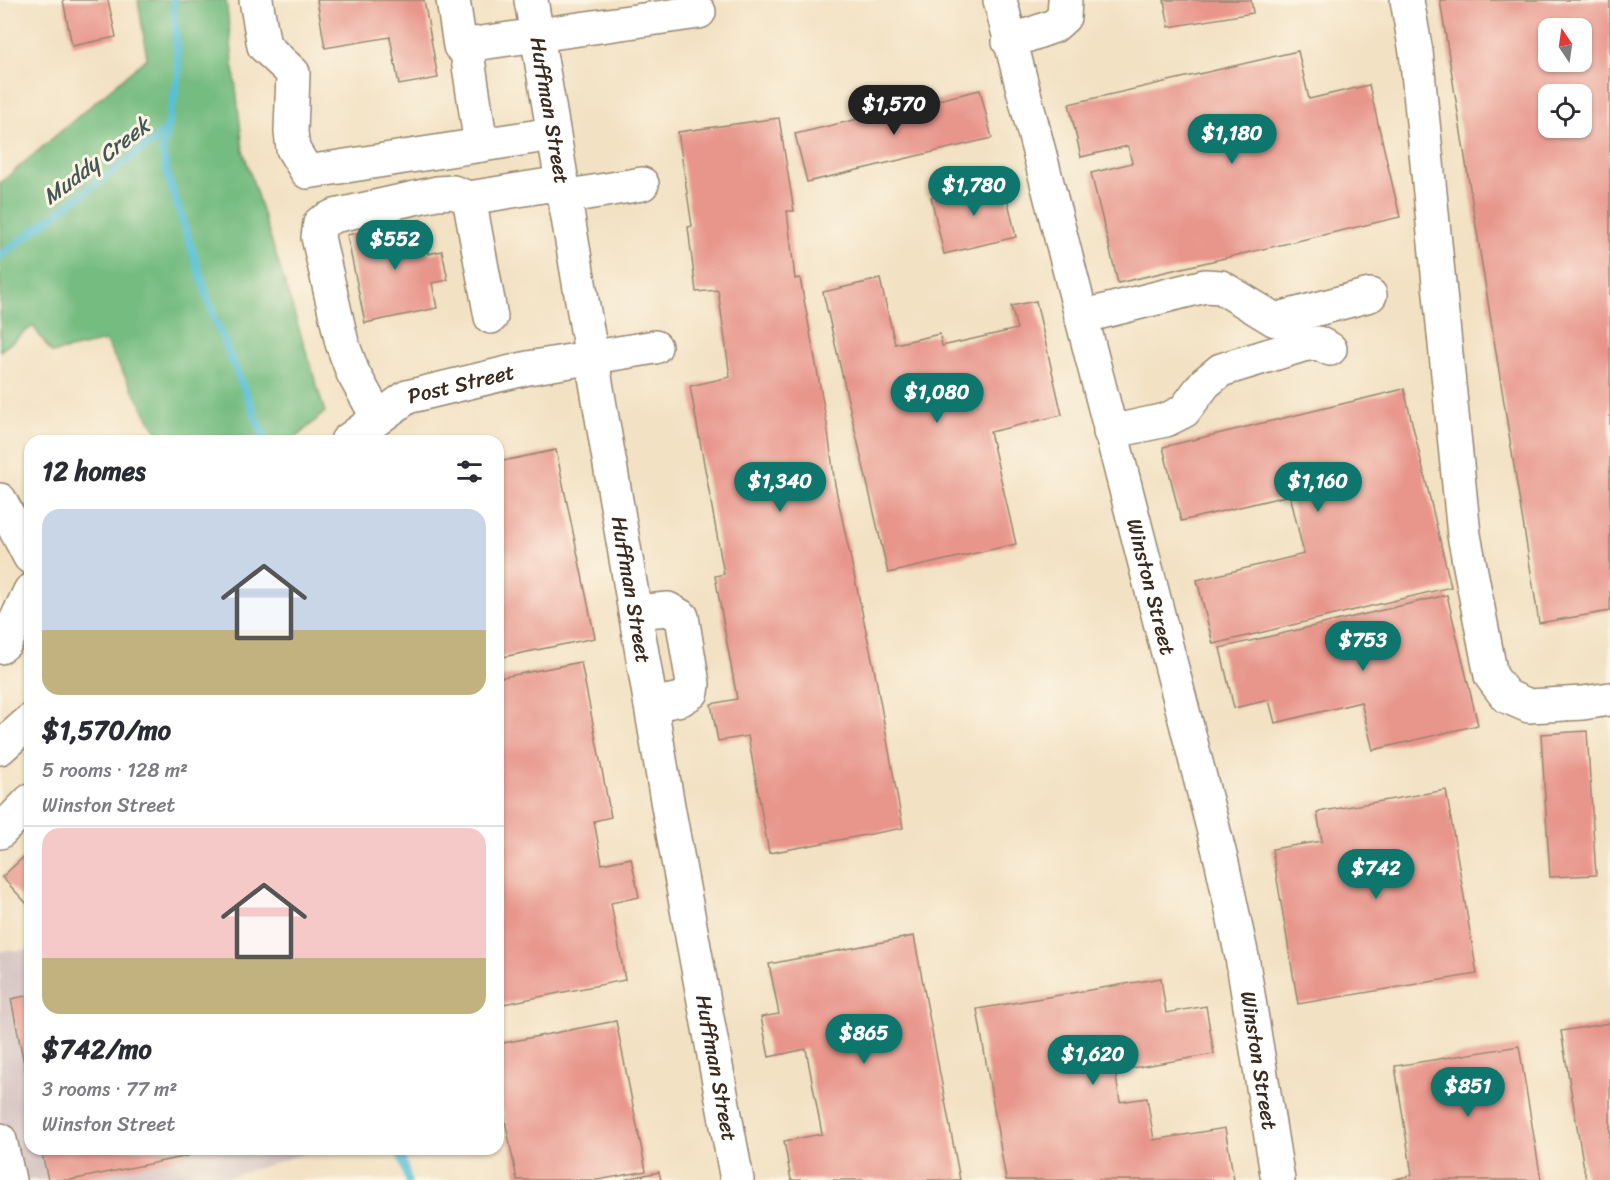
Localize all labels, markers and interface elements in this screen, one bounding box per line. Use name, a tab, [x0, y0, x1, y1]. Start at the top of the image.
north arrow	[1538, 18, 1592, 72]
map controls	[1538, 18, 1592, 138]
street label: Huffman Street	[519, 34, 581, 187]
button: locate	[1538, 84, 1592, 138]
pin: $1,570	[845, 85, 943, 136]
text: $1,570	[862, 87, 926, 122]
water label: Muddy Creek	[34, 105, 161, 215]
pin: $1,180	[1183, 114, 1281, 165]
text: $1,180	[1202, 116, 1262, 151]
pin: $1,780	[925, 166, 1023, 217]
text: $1,780	[942, 168, 1006, 203]
pin: $552	[359, 220, 431, 271]
text: $552	[370, 222, 420, 257]
street label: Post Street	[404, 353, 518, 415]
pin: $1,080	[888, 373, 986, 424]
text: $1,080	[905, 375, 969, 410]
text: 12 homes	[42, 448, 146, 494]
icon: filters	[453, 455, 486, 488]
pin: $1,340	[731, 462, 829, 513]
pin: $1,160	[1269, 462, 1367, 513]
text: $1,340	[748, 464, 812, 499]
text: $1,160	[1288, 464, 1348, 499]
street label: Huffman Street	[600, 513, 662, 666]
street label: Winston Street	[1115, 514, 1187, 659]
icon: home	[210, 548, 318, 656]
pin: $753	[1327, 621, 1399, 672]
text: $753	[1339, 623, 1387, 658]
text: $1,570/mo	[42, 707, 171, 753]
text: 5 rooms · 128 m²	[42, 753, 188, 788]
text: Winston Street	[42, 788, 175, 823]
pin: $742	[1340, 849, 1412, 900]
text: $742	[1352, 851, 1400, 886]
icon: home	[210, 867, 318, 975]
street label: Winston Street	[1229, 988, 1289, 1133]
street label: Huffman Street	[684, 991, 749, 1145]
pin: $865	[828, 1014, 900, 1065]
text: $865	[839, 1016, 889, 1051]
text: $742/mo	[42, 1026, 152, 1072]
pin: $1,620	[1044, 1035, 1142, 1086]
text: $1,620	[1062, 1037, 1124, 1072]
pin: $851	[1432, 1067, 1504, 1118]
text: $851	[1445, 1069, 1491, 1104]
text: 3 rooms · 77 m²	[42, 1072, 177, 1107]
text: Winston Street	[42, 1107, 175, 1142]

